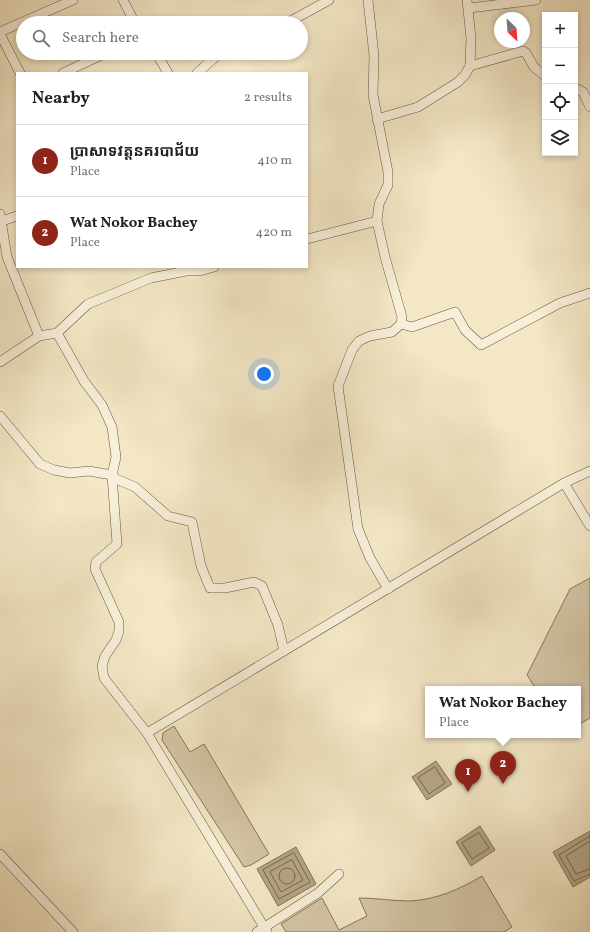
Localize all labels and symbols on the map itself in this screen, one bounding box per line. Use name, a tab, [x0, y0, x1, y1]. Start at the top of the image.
north arrow	[494, 12, 530, 48]
your location	[254, 364, 274, 384]
pin: 2	[490, 751, 516, 784]
pin: 1	[455, 759, 481, 792]

